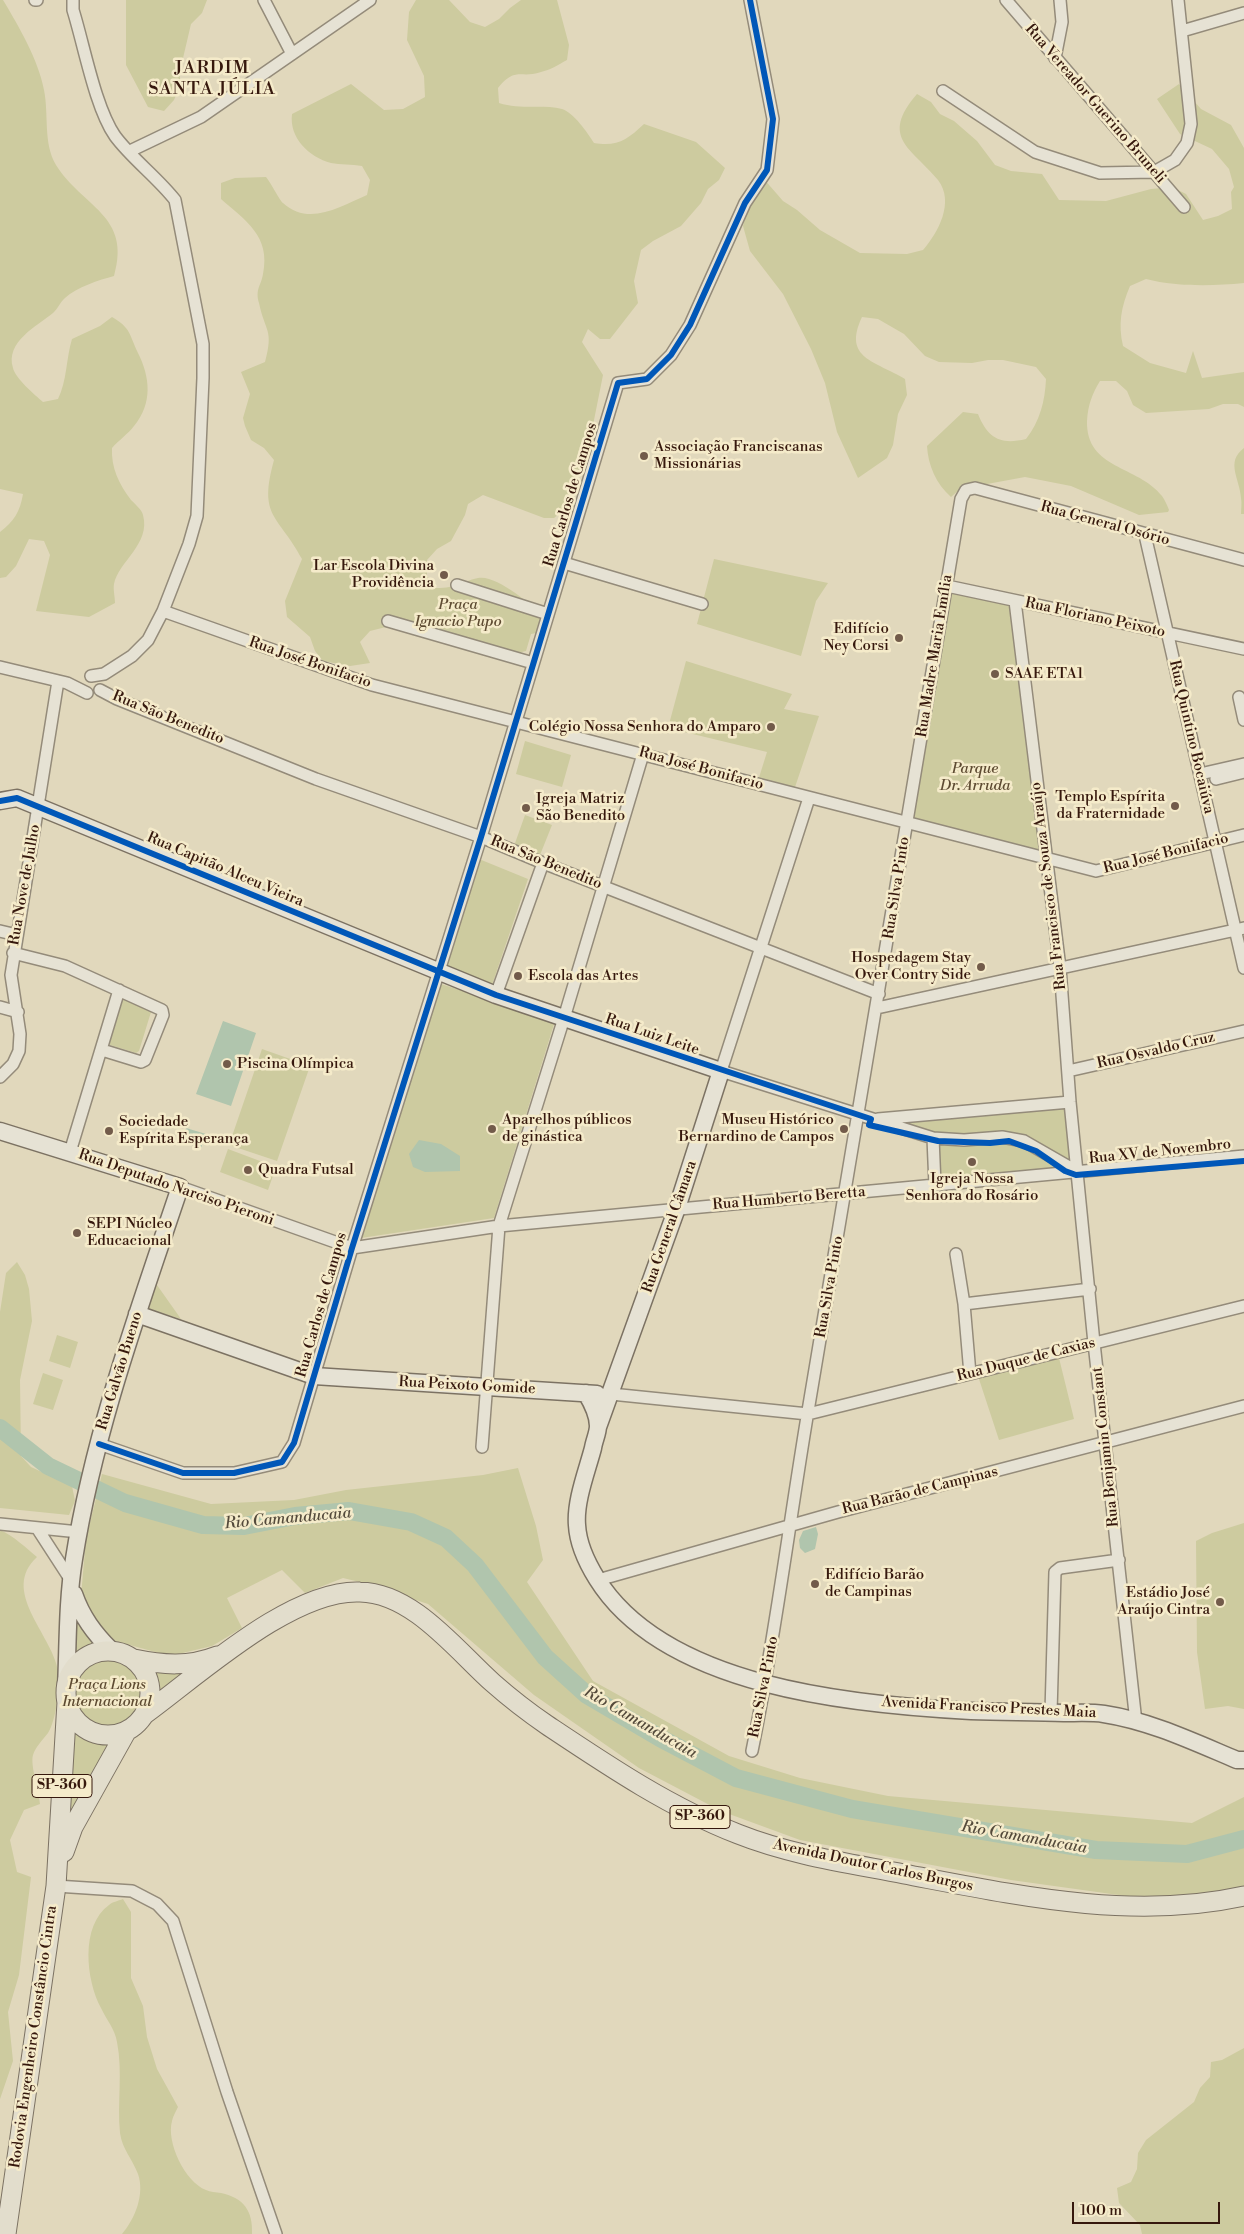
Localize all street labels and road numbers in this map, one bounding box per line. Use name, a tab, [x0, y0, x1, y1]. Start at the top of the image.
street label: Rua Vereador Guerino Bruneli	[1021, 20, 1169, 188]
street label: Rua Carlos de Campos	[540, 421, 602, 569]
street label: Rua General Osório	[1038, 498, 1172, 550]
street label: Rua Madre Maria Emília	[913, 573, 957, 739]
street label: Rua Floriano Peixoto	[1023, 594, 1167, 642]
street label: Rua José Bonifacio	[246, 634, 374, 692]
street label: Rua Quintino Bocaiúva	[1165, 658, 1217, 816]
street label: Rua São Benedito	[110, 687, 226, 749]
street label: Rua José Bonifacio	[637, 744, 765, 794]
street label: Rua Francisco de Souza Araújo	[1027, 781, 1071, 991]
street label: Rua Nove de Julho	[5, 823, 45, 947]
street label: Rua Capitão Alceu Vieira	[144, 829, 306, 911]
street label: Rua José Bonifacio	[1101, 830, 1231, 878]
street label: Rua São Benedito	[488, 832, 604, 894]
street label: Rua Silva Pinto	[880, 835, 914, 941]
street label: Rua Luiz Leite	[603, 1010, 701, 1060]
street label: Rua Osvaldo Cruz	[1095, 1029, 1217, 1073]
street label: Rua XV de Novembro	[1088, 1136, 1232, 1168]
street label: Rua Deputado Narciso Pieroni	[76, 1146, 276, 1230]
street label: Rua General Câmara	[639, 1158, 701, 1296]
street label: Rua Humberto Beretta	[712, 1183, 866, 1215]
street label: Rua Carlos de Campos	[293, 1230, 351, 1380]
street label: Rua Silva Pinto	[812, 1234, 848, 1340]
street label: Rua Galvão Bueno	[93, 1309, 147, 1433]
street label: Rua Duque de Caxias	[955, 1334, 1097, 1386]
street label: Rua Benjamin Constant	[1089, 1366, 1123, 1528]
street label: Rua Peixoto Gomide	[398, 1373, 536, 1399]
street label: Rua Barão de Campinas	[840, 1463, 1000, 1519]
street label: Rua Silva Pinto	[745, 1634, 783, 1740]
street label: Avenida Francisco Prestes Maia	[881, 1693, 1097, 1723]
road number: SP-360	[32, 1774, 92, 1798]
road number: SP-360	[670, 1805, 730, 1828]
street label: Avenida Doutor Carlos Burgos	[771, 1836, 975, 1896]
street label: Rodovia Engenheiro Constâncio Cintra	[7, 1904, 61, 2170]

